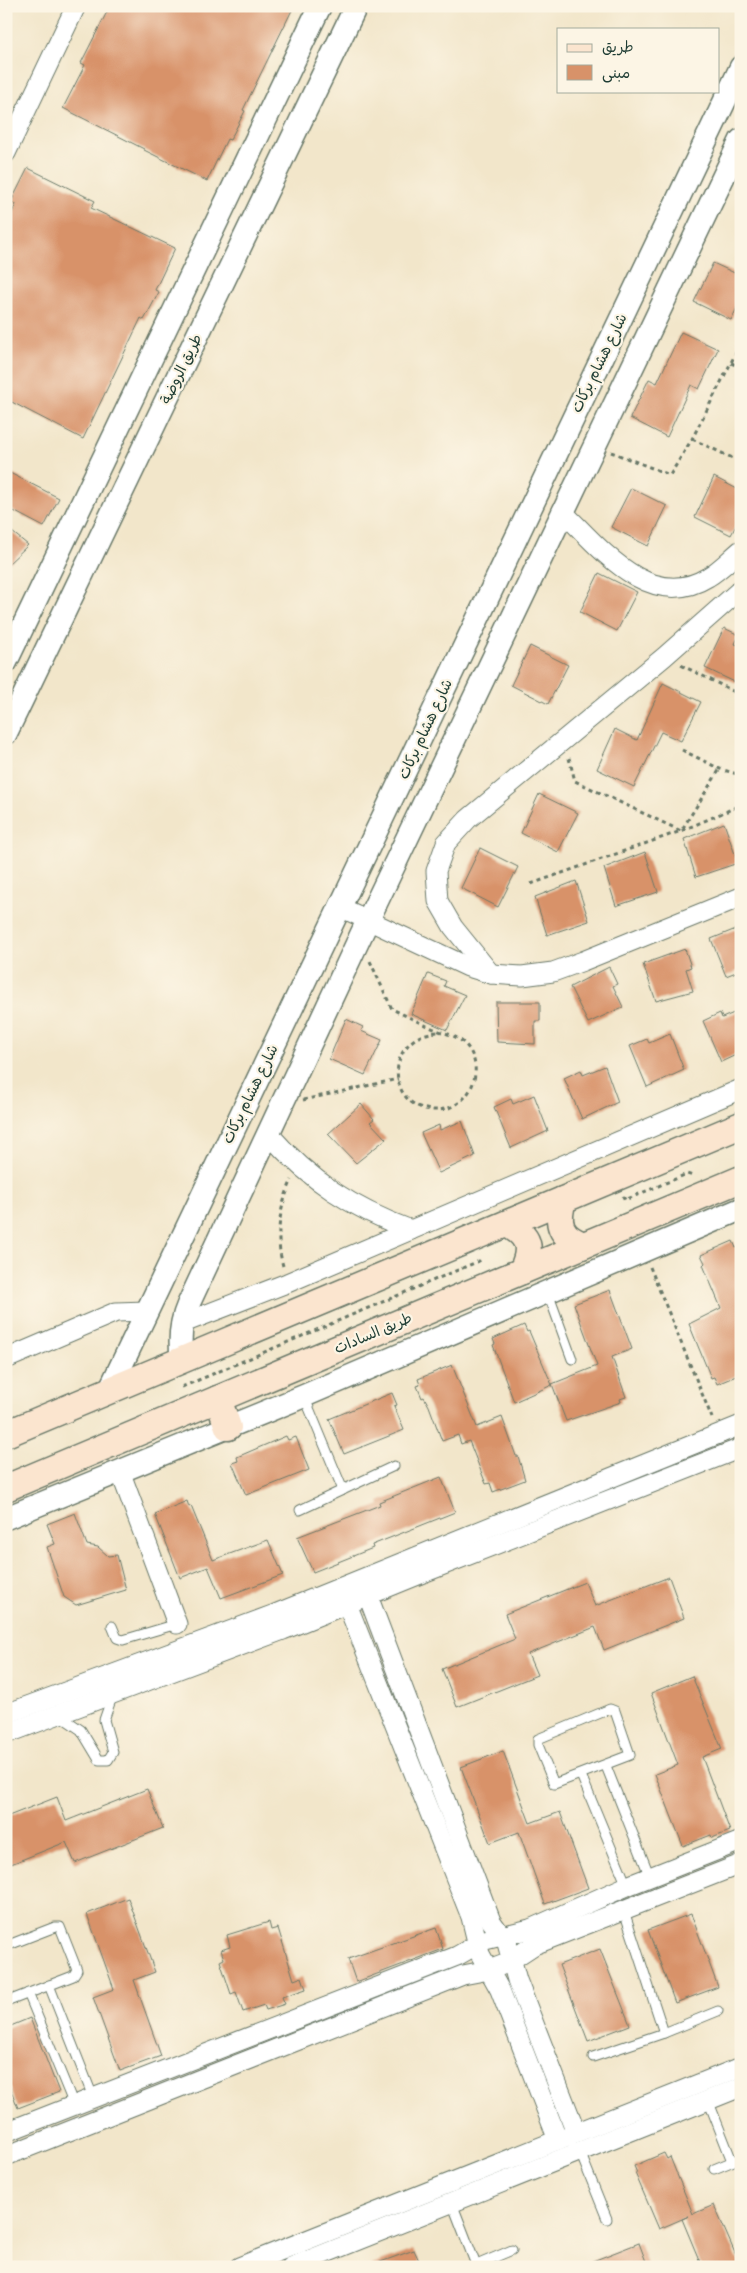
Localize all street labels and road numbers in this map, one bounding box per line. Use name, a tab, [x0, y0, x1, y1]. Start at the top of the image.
street label: شارع هشام بركات	[567, 310, 633, 416]
street label: طريق الروضة	[156, 331, 207, 407]
street label: شارع هشام بركات	[394, 676, 458, 783]
street label: شارع هشام بركات	[218, 1041, 284, 1147]
street label: طريق السادات	[331, 1308, 415, 1358]

